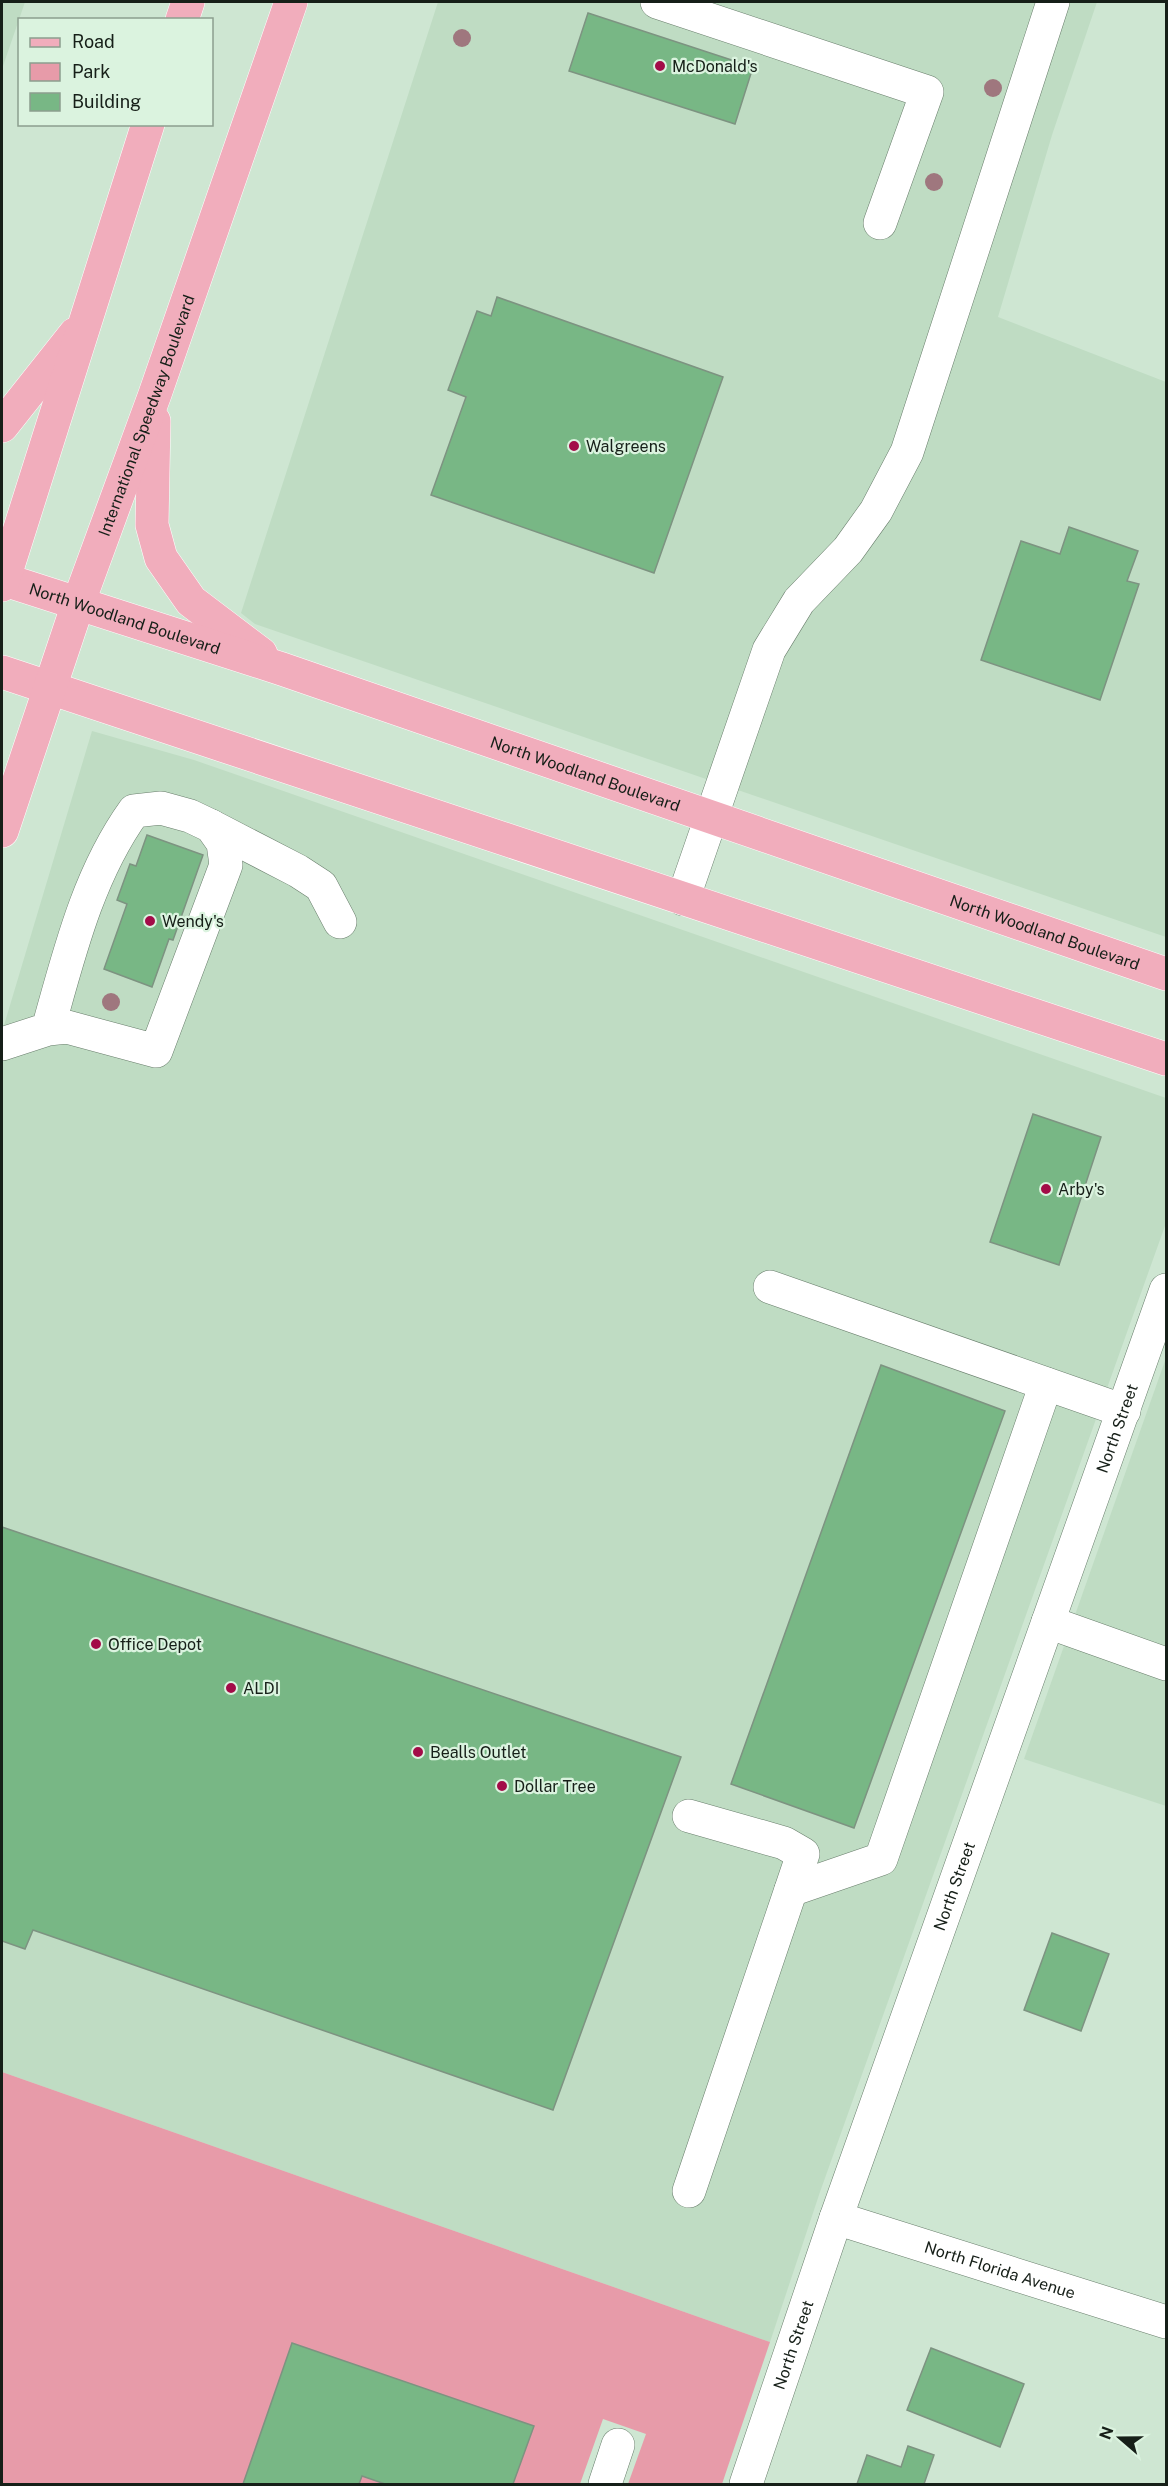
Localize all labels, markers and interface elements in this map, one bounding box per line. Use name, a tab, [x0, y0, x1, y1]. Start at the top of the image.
legend	[18, 18, 213, 126]
text: Road	[72, 31, 115, 52]
place label: McDonald's	[672, 57, 758, 76]
marker: McDonald's	[653, 59, 667, 73]
text: Park	[72, 61, 110, 82]
text: Building	[72, 91, 141, 112]
street label: International Speedway Boulevard	[94, 292, 198, 539]
place label: Walgreens	[586, 437, 666, 456]
marker: Walgreens	[567, 439, 581, 453]
street label: North Woodland Boulevard	[27, 579, 223, 658]
street label: North Woodland Boulevard	[488, 732, 683, 815]
street label: North Woodland Boulevard	[947, 891, 1142, 974]
place label: Wendy's	[162, 912, 224, 931]
marker: Wendy's	[143, 914, 157, 928]
place label: Arby's	[1058, 1180, 1105, 1199]
marker: Arby's	[1039, 1182, 1053, 1196]
street label: North Street	[1092, 1381, 1141, 1475]
place label: Office Depot	[108, 1635, 202, 1654]
marker: Office Depot	[89, 1637, 103, 1651]
place label: ALDI	[243, 1679, 279, 1698]
marker: ALDI	[224, 1681, 238, 1695]
place label: Bealls Outlet	[430, 1743, 526, 1762]
marker: Bealls Outlet	[411, 1745, 425, 1759]
place label: Dollar Tree	[514, 1777, 596, 1796]
marker: Dollar Tree	[495, 1779, 509, 1793]
street label: North Street	[929, 1839, 979, 1933]
street label: North Florida Avenue	[922, 2237, 1078, 2302]
street label: North Street	[769, 2298, 817, 2392]
north arrow	[1090, 2408, 1150, 2468]
text: N	[1095, 2424, 1117, 2442]

